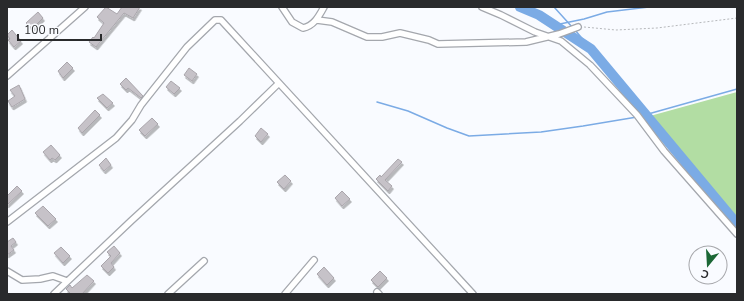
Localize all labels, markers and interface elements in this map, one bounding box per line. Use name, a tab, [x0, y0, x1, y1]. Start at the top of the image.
scale bar	[18, 16, 101, 42]
text: 100 m	[24, 22, 59, 38]
north arrow	[688, 245, 728, 285]
text: С	[699, 266, 711, 282]

